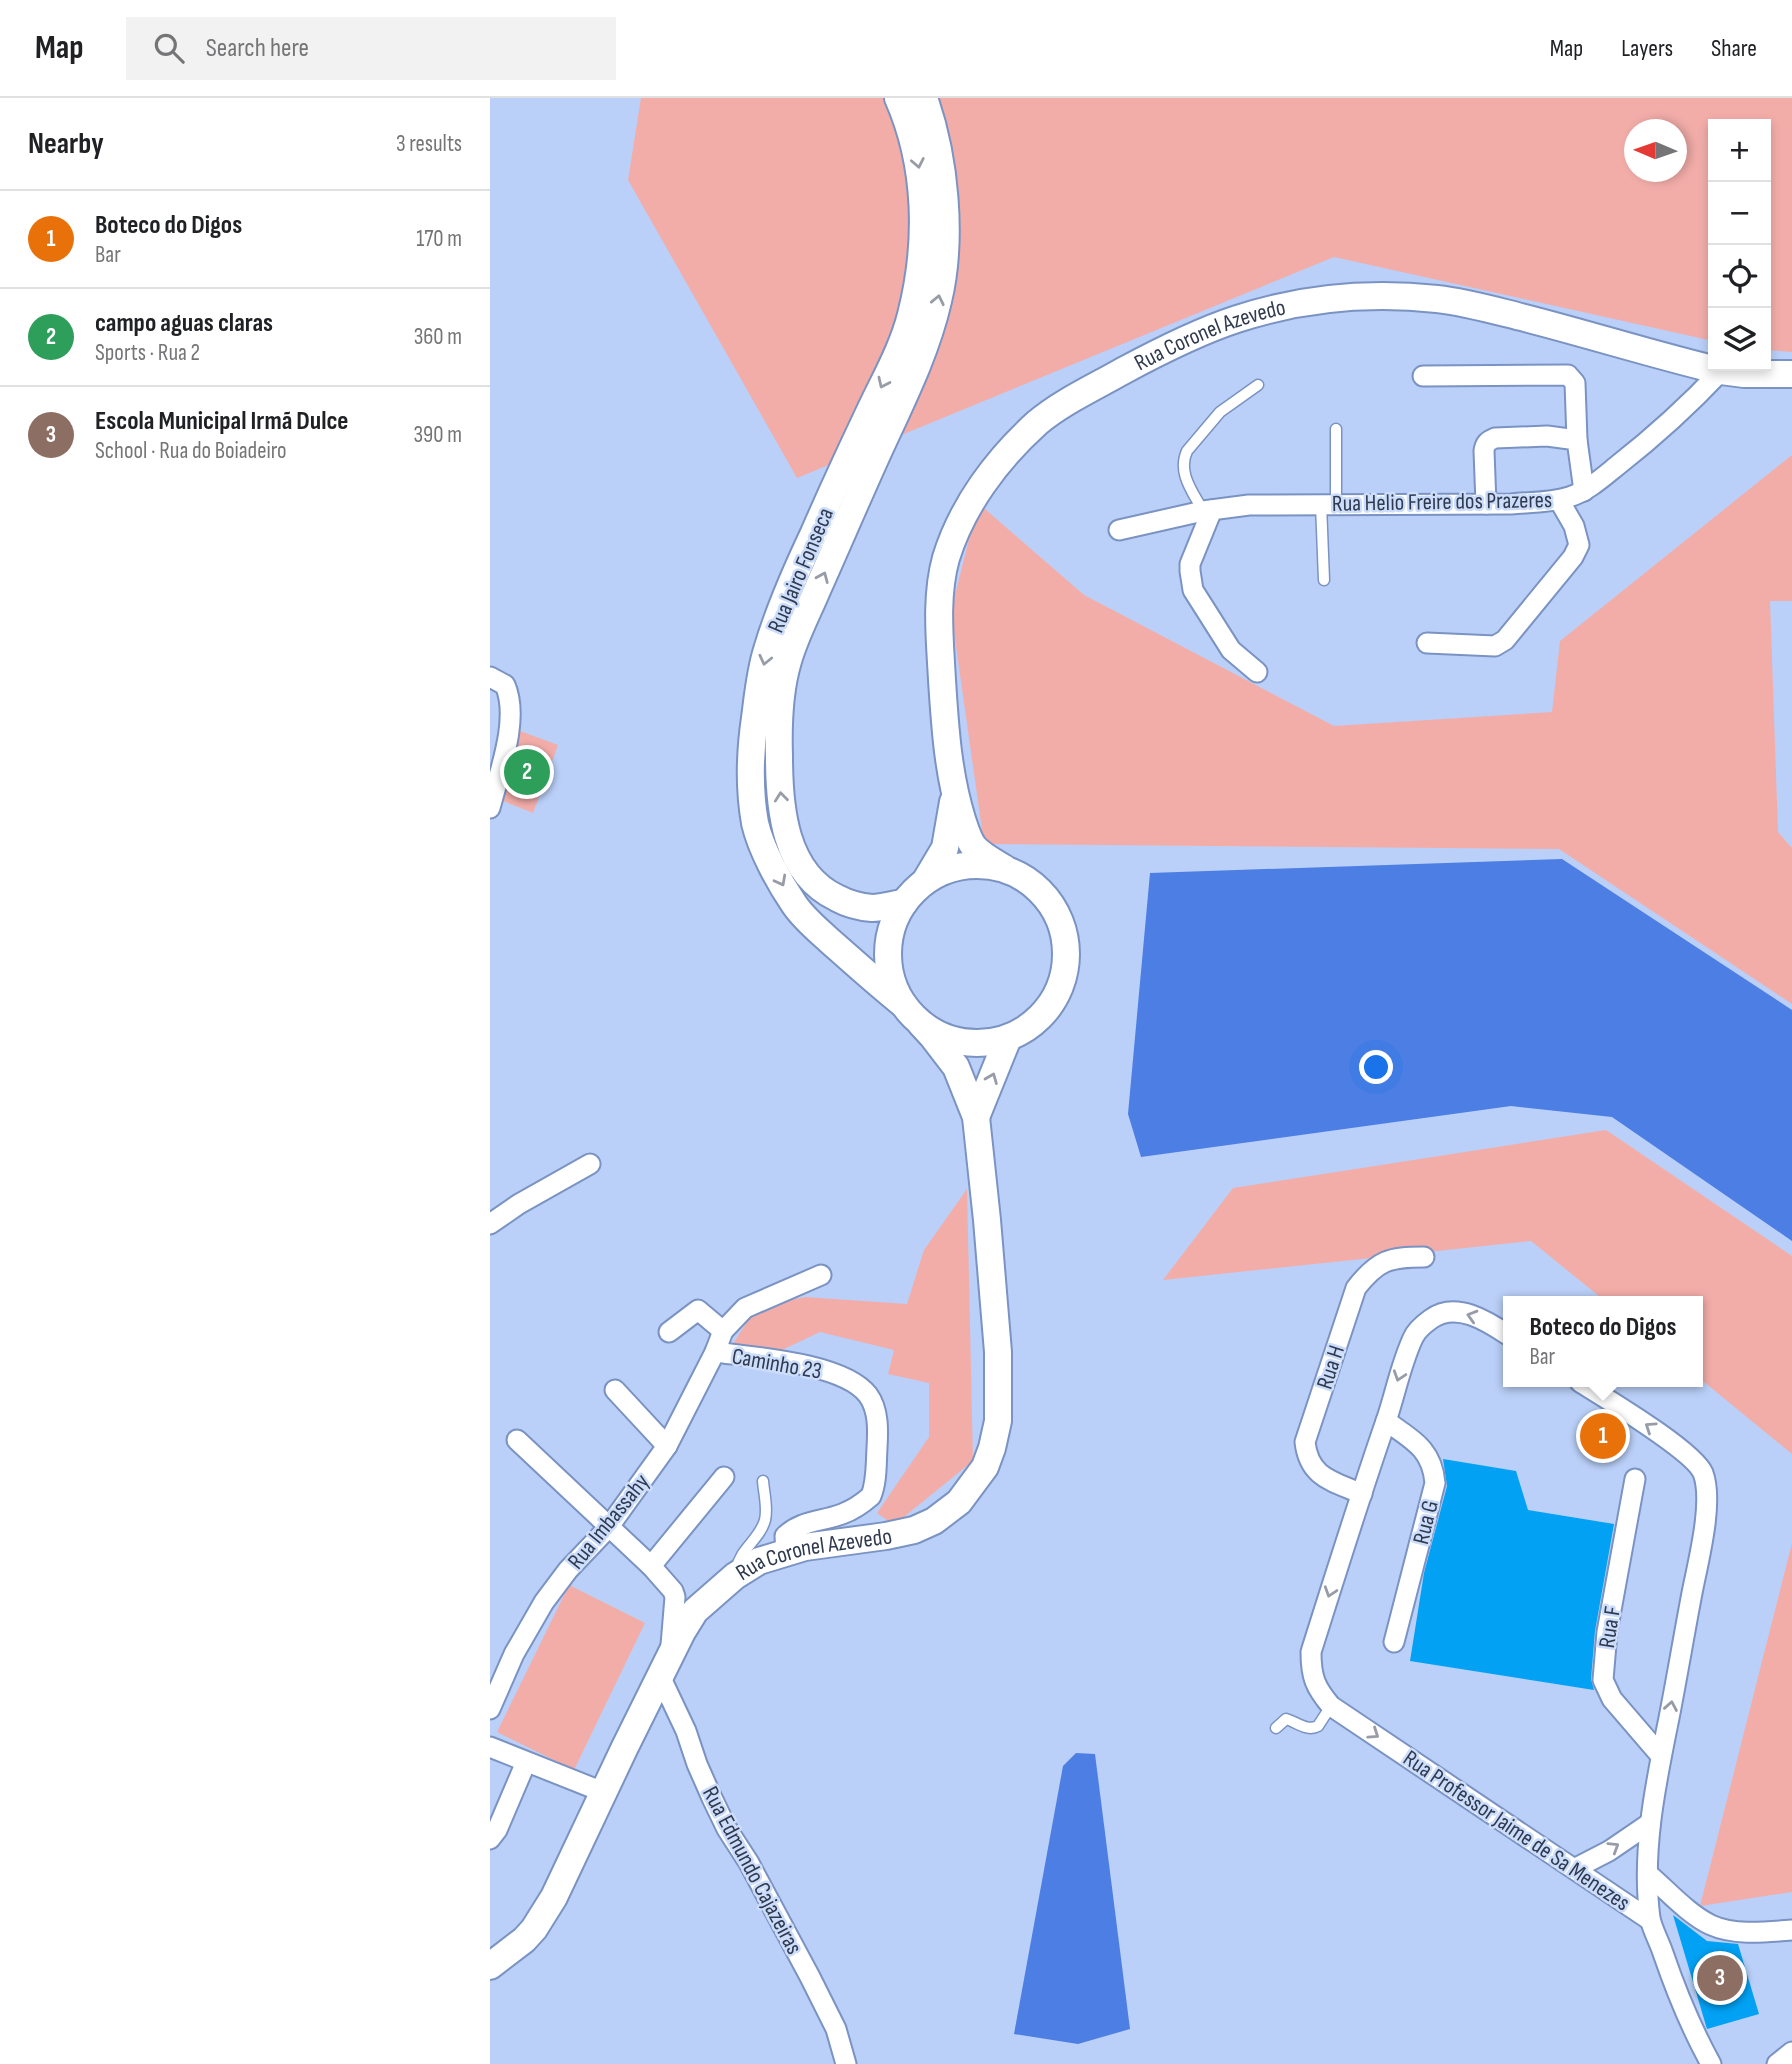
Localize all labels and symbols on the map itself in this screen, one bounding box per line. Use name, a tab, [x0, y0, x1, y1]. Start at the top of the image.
north arrow	[1624, 119, 1687, 182]
one-way arrow	[910, 157, 925, 169]
one-way arrow	[930, 294, 944, 306]
street label: Rua Coronel Azevedo	[1130, 294, 1288, 377]
one-way arrow	[877, 376, 891, 388]
street label: Rua Helio Freire dos Prazeres	[1332, 486, 1552, 518]
street label: Rua Jairo Fonseca	[762, 504, 840, 637]
one-way arrow	[815, 572, 829, 585]
one-way arrow	[759, 654, 773, 666]
pin: 2	[504, 746, 550, 798]
one-way arrow	[773, 791, 788, 803]
one-way arrow	[772, 873, 786, 886]
your location	[1359, 1050, 1393, 1084]
one-way arrow	[984, 1072, 998, 1085]
one-way arrow	[1466, 1310, 1478, 1324]
street label: Caminho 23	[730, 1342, 824, 1386]
street label: Rua H	[1311, 1342, 1351, 1393]
one-way arrow	[1393, 1369, 1407, 1381]
pin: 1	[1580, 1410, 1626, 1462]
one-way arrow	[1645, 1423, 1658, 1436]
street label: Rua Imbassahy	[562, 1468, 656, 1575]
street label: Rua G	[1407, 1497, 1445, 1547]
street label: Rua Coronel Azevedo	[731, 1522, 894, 1587]
one-way arrow	[1324, 1586, 1338, 1598]
street label: Rua F	[1593, 1604, 1627, 1650]
one-way arrow	[1663, 1700, 1678, 1712]
one-way arrow	[1366, 1726, 1379, 1738]
street label: Rua Professor Jaime de Sa Menezes	[1398, 1744, 1635, 1917]
street label: Rua Edmundo Cajazeiras	[696, 1782, 808, 1959]
one-way arrow	[1606, 1843, 1619, 1856]
pin: 3	[1697, 1952, 1743, 2004]

